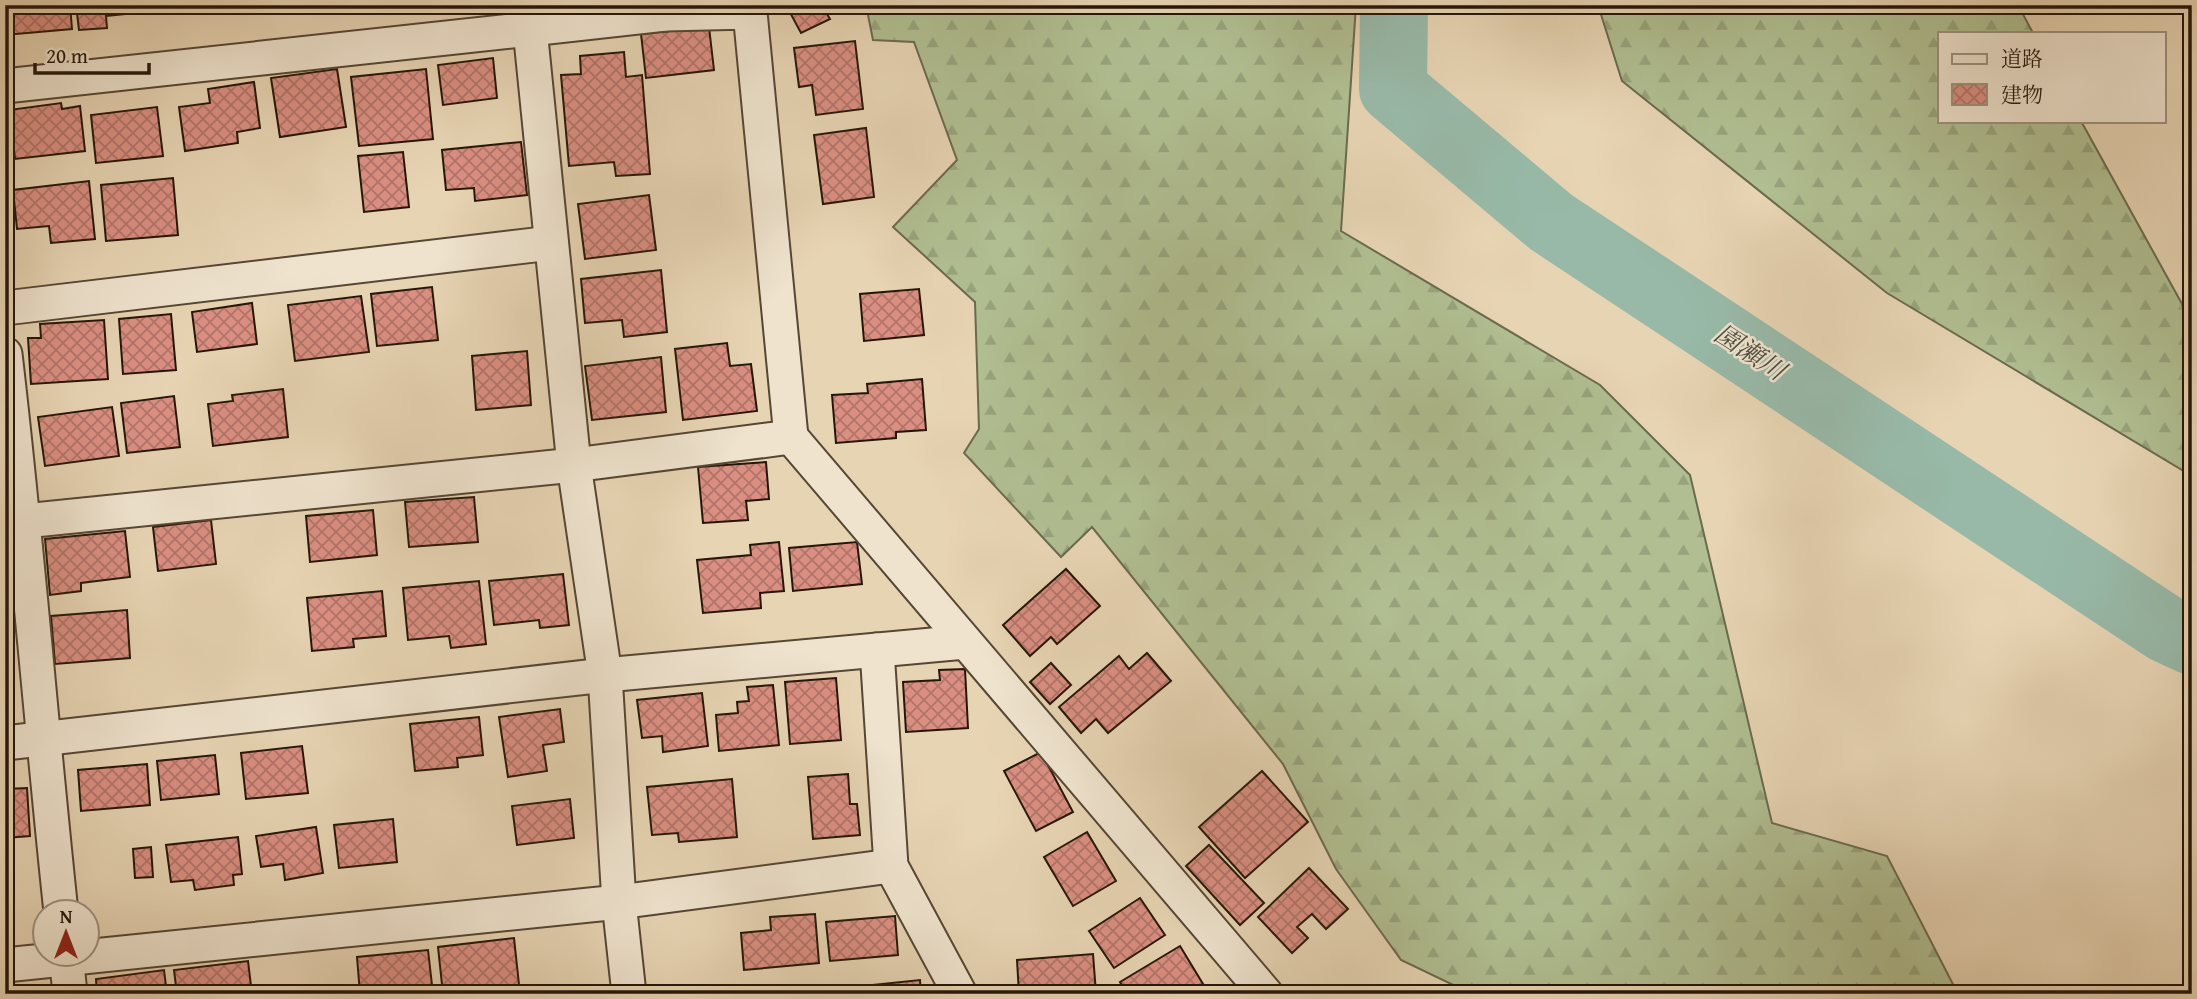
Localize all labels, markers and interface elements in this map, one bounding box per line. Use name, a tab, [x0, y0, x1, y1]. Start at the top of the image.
scale bar	[35, 32, 149, 76]
legend	[1938, 32, 2166, 122]
text: 20 m	[46, 40, 88, 71]
text: 道路	[2001, 43, 2043, 74]
text: 建物	[2001, 79, 2043, 110]
water label: 園瀬川	[1707, 314, 1796, 391]
north arrow	[32, 898, 102, 968]
text: N	[60, 902, 73, 930]

